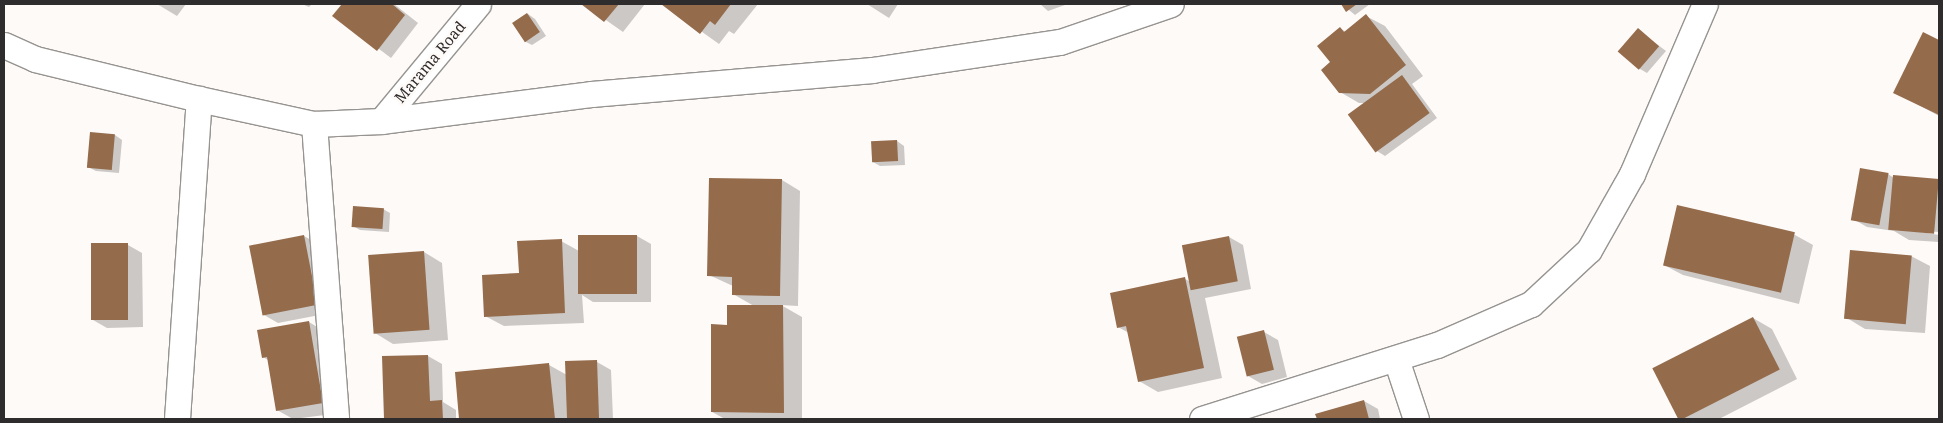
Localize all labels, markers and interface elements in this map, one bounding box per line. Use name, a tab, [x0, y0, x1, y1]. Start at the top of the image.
street label: Marama Road	[391, 18, 469, 106]

